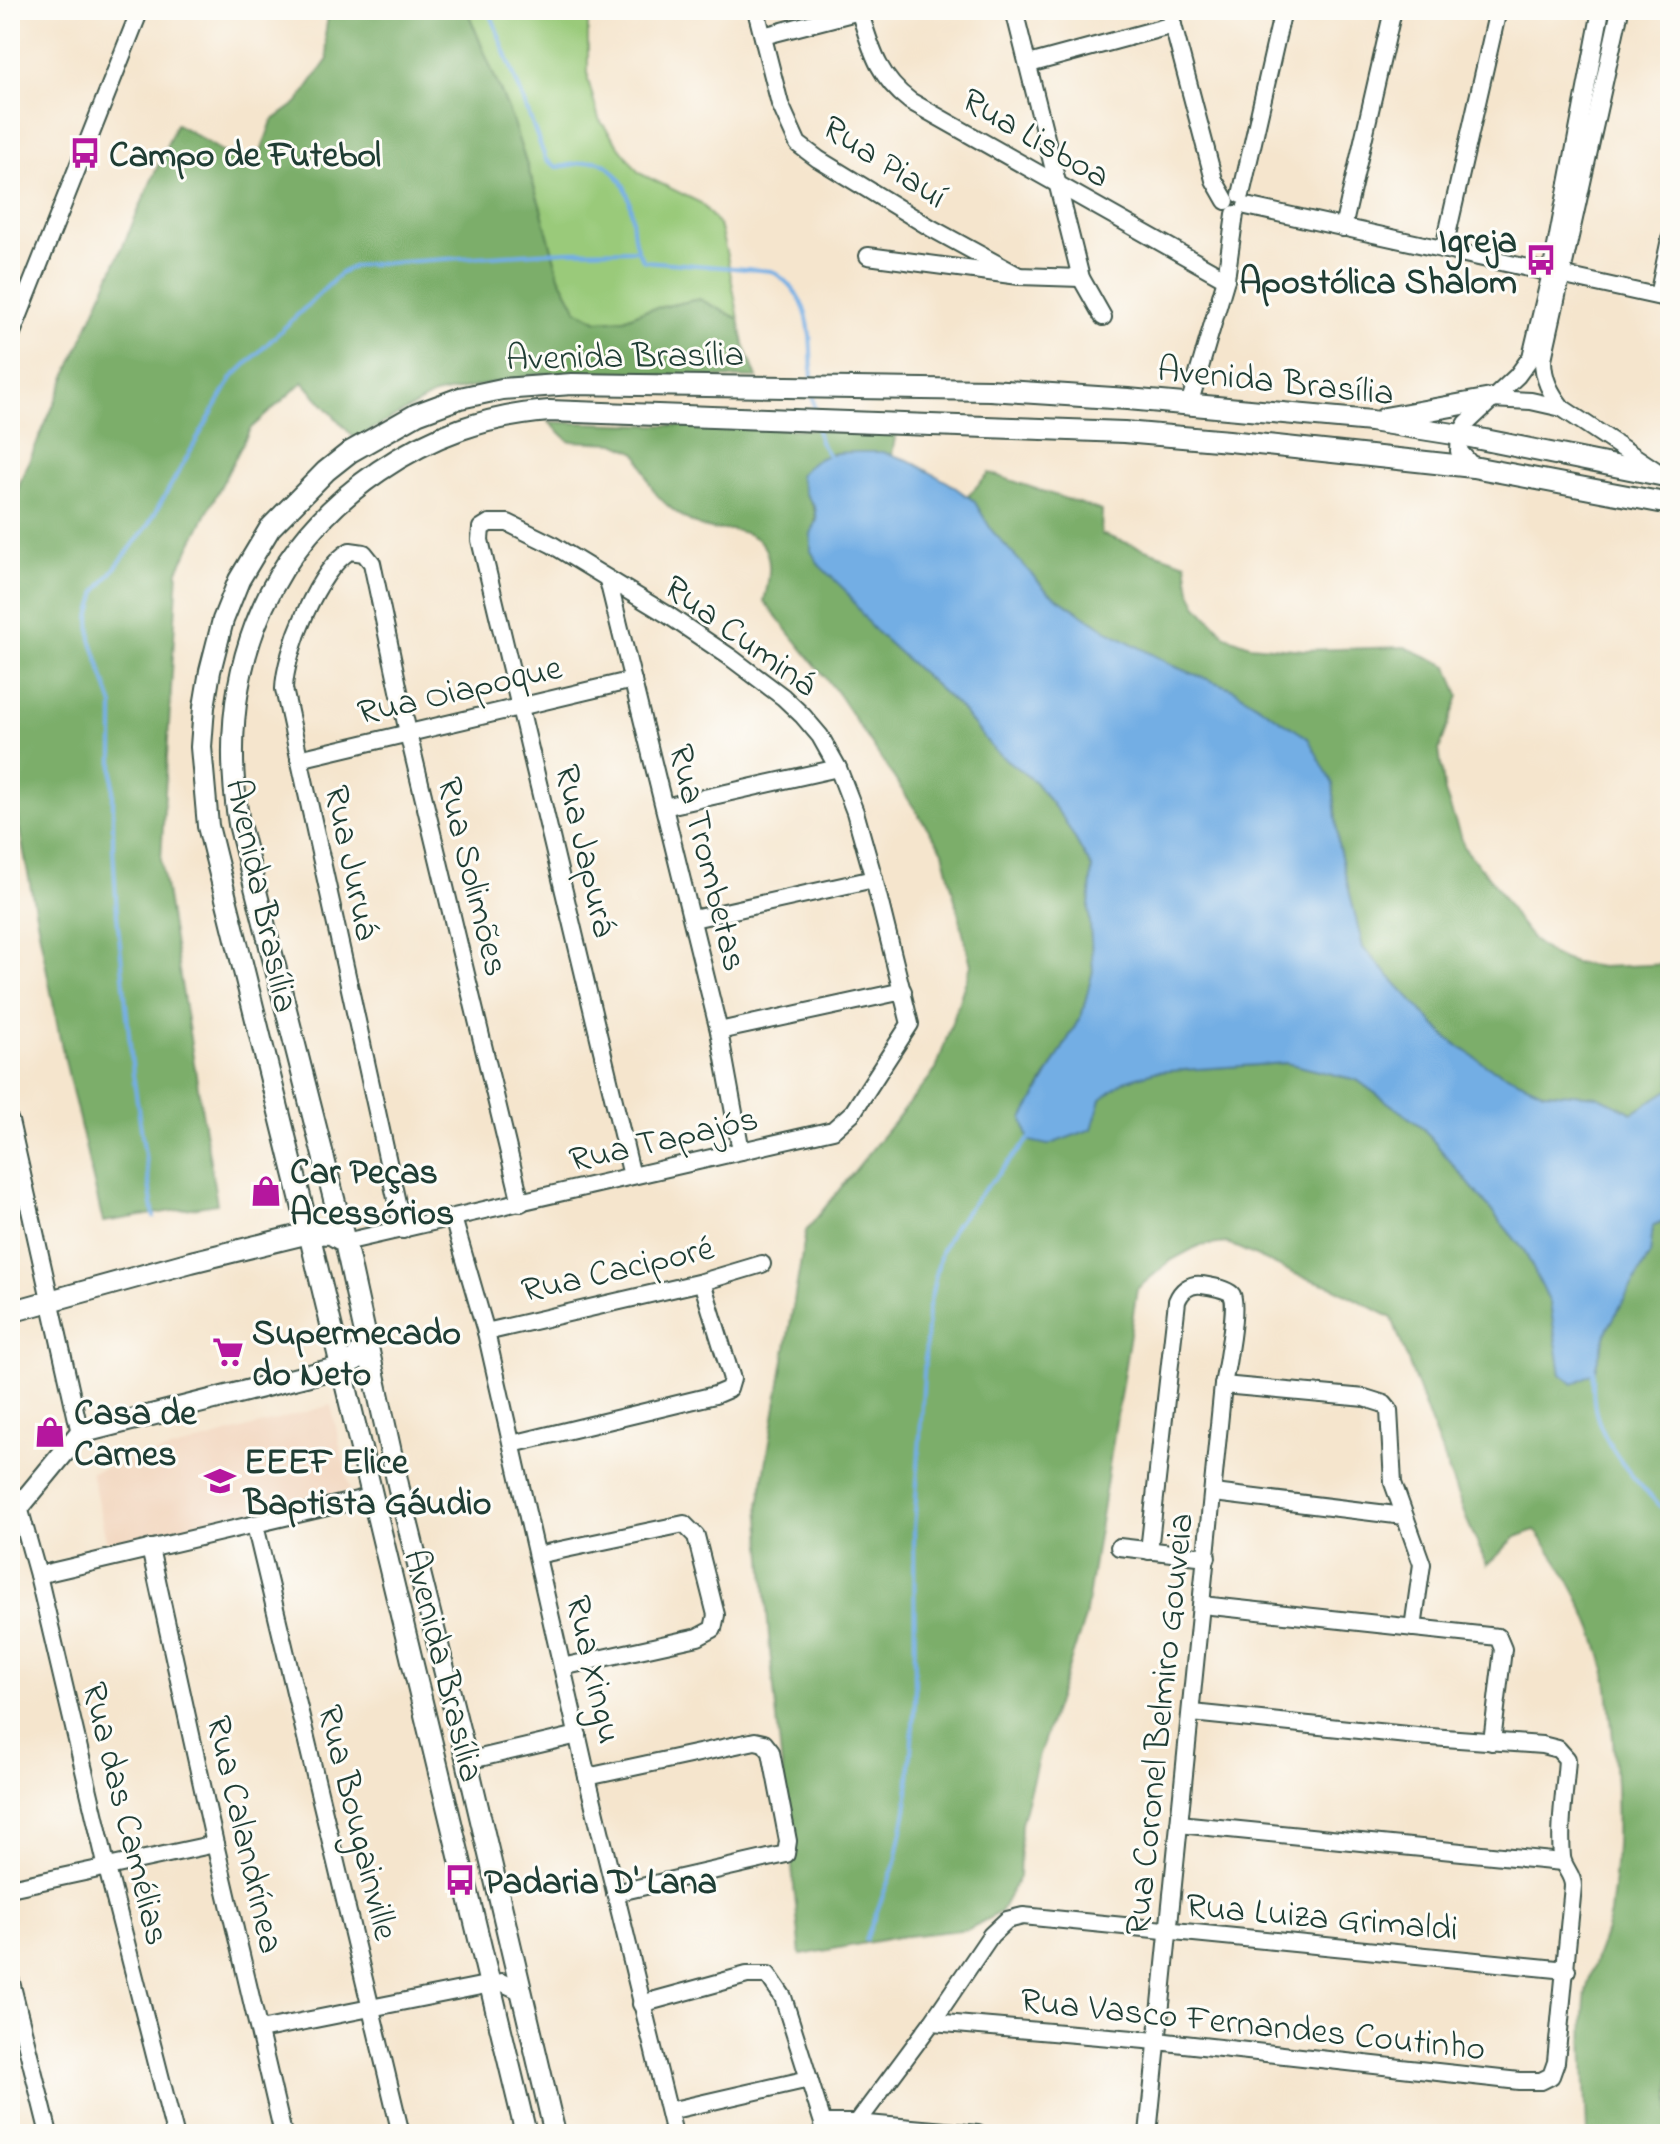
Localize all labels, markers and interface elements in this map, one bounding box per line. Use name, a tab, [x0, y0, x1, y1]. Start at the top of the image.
street label: Rua Lisboa	[950, 76, 1119, 204]
street label: Rua Piauí	[810, 103, 957, 224]
place label: Campo de Futebol	[109, 131, 381, 184]
bus stop icon: Campo de Futebol	[68, 136, 102, 170]
place label: Igreja Apostólica Shalom	[1239, 217, 1517, 311]
bus stop icon: Igreja Apostólica Shalom	[1524, 243, 1558, 277]
street label: Avenida Brasília	[506, 330, 744, 387]
street label: Avenida Brasília	[1155, 345, 1397, 422]
street label: Rua Cuminá	[651, 563, 828, 712]
street label: Rua Oiapoque	[353, 643, 568, 742]
street label: Rua Trombetas	[652, 739, 759, 977]
street label: Rua Japurá	[538, 760, 629, 942]
street label: Rua Solimões	[420, 772, 521, 982]
street label: Avenida Brasília	[209, 774, 310, 1018]
street label: Rua Juruá	[307, 781, 392, 945]
street label: Rua Tapajós	[564, 1094, 764, 1189]
place label: Car Peças Acessórios	[290, 1148, 454, 1242]
shop icon: Car Peças Acessórios	[249, 1174, 283, 1208]
street label: Rua Caciporé	[517, 1223, 720, 1319]
place label: Supermecado do Neto	[252, 1309, 461, 1403]
supermarket icon: Supermecado do Neto	[211, 1335, 245, 1369]
place label: Casa de Carnes	[74, 1389, 197, 1483]
shop icon: Casa de Carnes	[33, 1415, 67, 1449]
place label: EEEF Elice Baptista Gáudio	[242, 1438, 491, 1532]
school or university icon: EEEF Elice Baptista Gáudio	[203, 1464, 237, 1498]
street label: Rua Coronel Belmiro Gouveia	[1113, 1511, 1210, 1938]
street label: Avenida Brasília	[387, 1544, 496, 1788]
street label: Rua Xingu	[549, 1591, 634, 1749]
street label: Rua das Camélias	[65, 1677, 182, 1951]
street label: Rua Bougainville	[301, 1700, 411, 1947]
street label: Rua Calandrínea	[190, 1711, 296, 1959]
place label: Padaria D' Lana	[484, 1858, 717, 1911]
bus stop icon: Padaria D' Lana	[443, 1863, 477, 1897]
street label: Rua Luiza Grimaldi	[1183, 1881, 1460, 1958]
street label: Rua Vasco Fernandes Coutinho	[1017, 1976, 1488, 2077]

